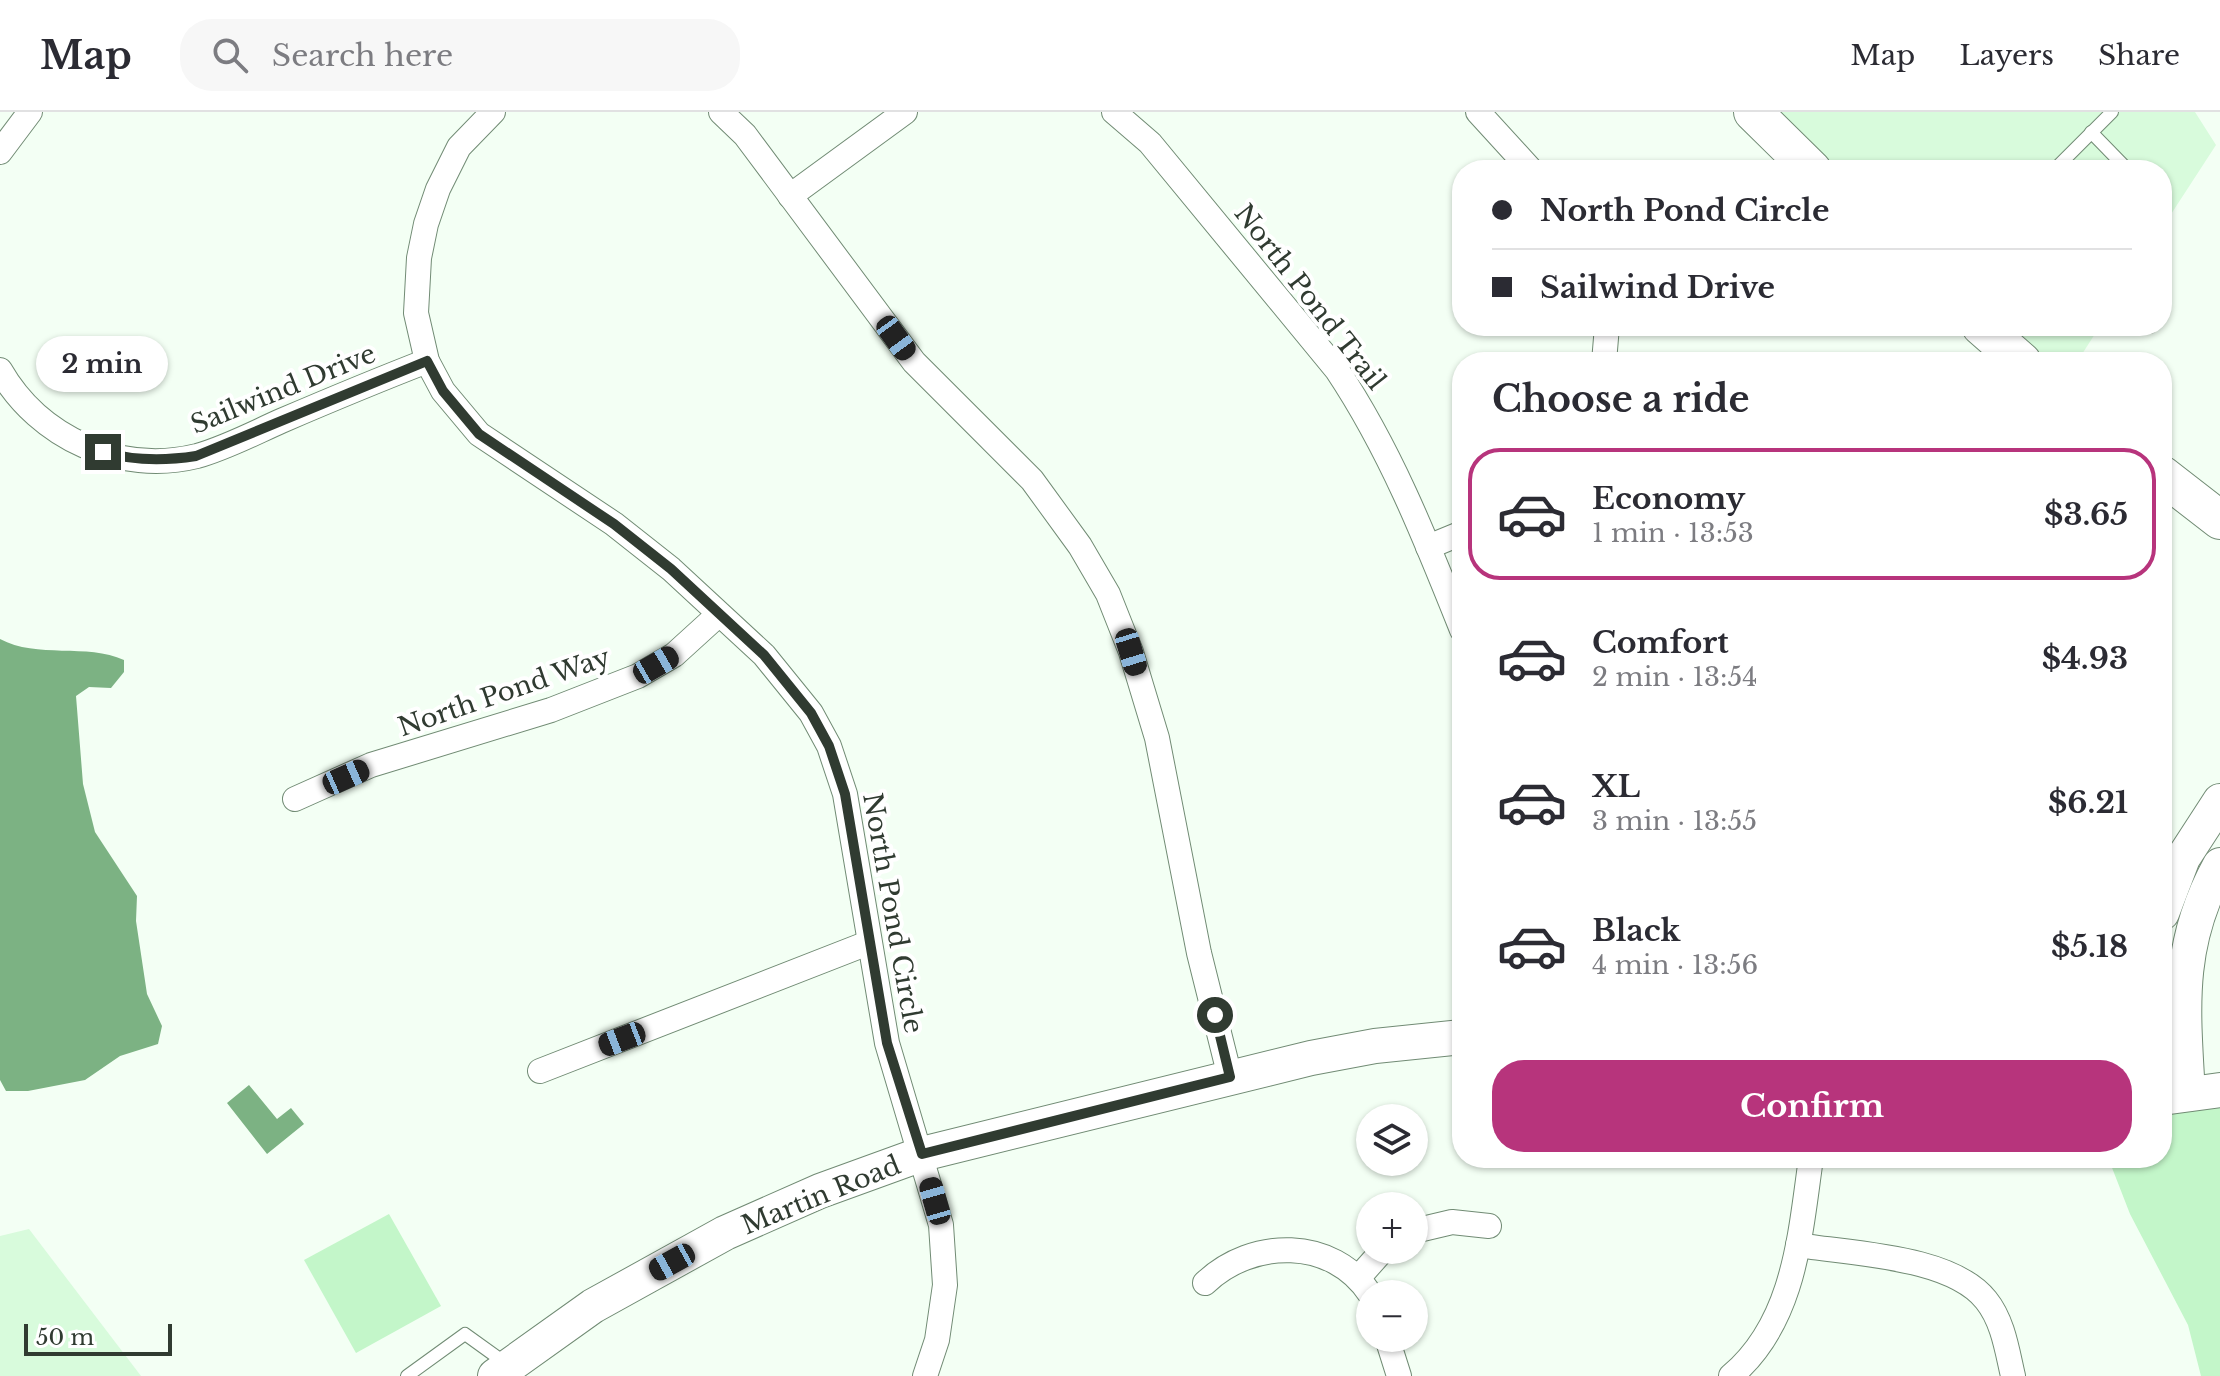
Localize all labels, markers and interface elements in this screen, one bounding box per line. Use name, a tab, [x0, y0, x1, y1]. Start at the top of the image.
search box	[180, 19, 740, 91]
text: Map	[40, 32, 132, 79]
icon: search	[208, 33, 252, 77]
text: Search here	[272, 37, 453, 74]
text: Map	[1850, 38, 1915, 73]
text: Layers	[1959, 38, 2054, 73]
text: Share	[2098, 38, 2180, 73]
text: North Pond Circle	[1540, 192, 1830, 229]
street label: North Pond Trail	[1228, 198, 1392, 396]
text: Sailwind Drive	[1540, 269, 1775, 306]
car	[872, 312, 920, 364]
callout: 2 min	[37, 336, 169, 392]
street label: Sailwind Drive	[186, 337, 380, 441]
text: 2 min	[62, 348, 142, 380]
text: Choose a ride	[1492, 377, 1749, 422]
route end	[85, 434, 121, 470]
icon: car	[1496, 478, 1568, 550]
text: Economy	[1592, 480, 1745, 517]
text: $3.65	[2044, 496, 2128, 533]
text: 1 min · 13:53	[1592, 517, 1754, 549]
icon: car	[1496, 622, 1568, 694]
text: Comfort	[1592, 624, 1729, 661]
car	[1113, 626, 1149, 678]
text: $4.93	[2042, 640, 2128, 677]
street label: North Pond Way	[394, 641, 615, 743]
car	[629, 643, 683, 687]
text: 2 min · 13:54	[1592, 661, 1758, 693]
car	[319, 756, 373, 798]
icon: car	[1496, 766, 1568, 838]
text: XL	[1592, 768, 1640, 805]
text: $6.21	[2048, 784, 2128, 821]
street label: North Pond Circle	[856, 790, 930, 1036]
text: 3 min · 13:55	[1592, 805, 1757, 837]
icon: car	[1496, 910, 1568, 982]
text: Black	[1592, 912, 1680, 949]
text: $5.18	[2051, 928, 2128, 965]
text: 4 min · 13:56	[1592, 949, 1758, 981]
route start	[1197, 997, 1233, 1033]
car	[595, 1019, 649, 1059]
button: Confirm	[1492, 1060, 2132, 1152]
map controls	[1356, 1104, 1428, 1352]
button: layers	[1356, 1104, 1428, 1176]
street label: Martin Road	[737, 1149, 905, 1241]
car	[917, 1175, 953, 1227]
button: +	[1356, 1192, 1428, 1264]
car	[645, 1240, 699, 1284]
button: −	[1356, 1280, 1428, 1352]
scale bar	[24, 1320, 172, 1356]
text: 50 m	[36, 1324, 94, 1351]

